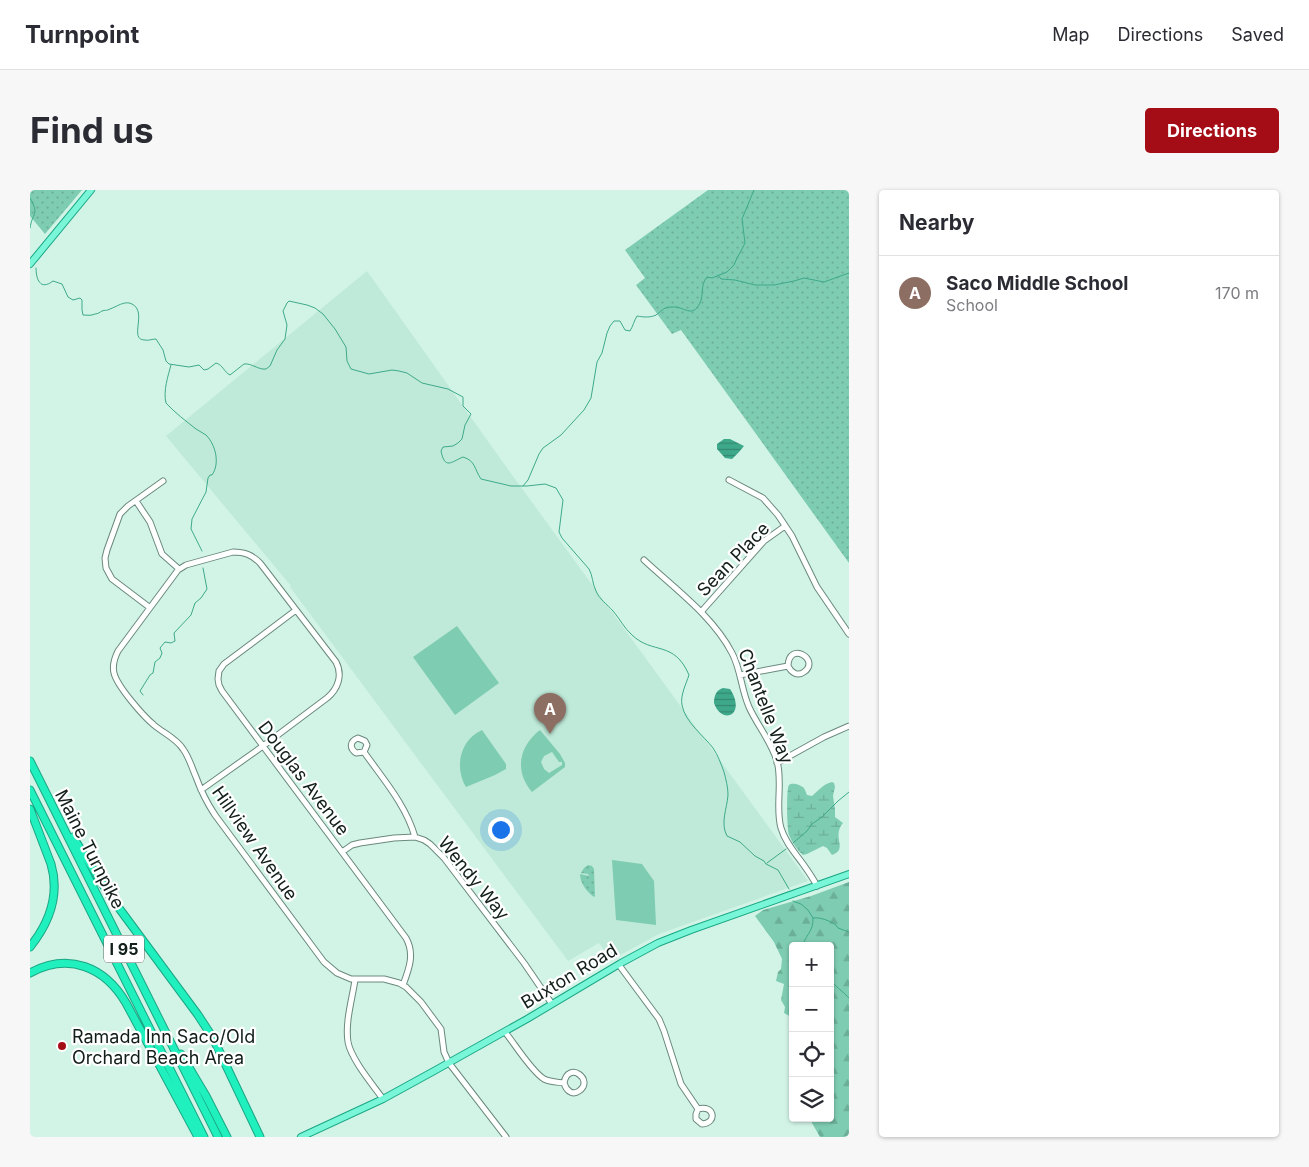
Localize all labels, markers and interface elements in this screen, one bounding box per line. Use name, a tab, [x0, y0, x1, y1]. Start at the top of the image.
text: Turnpoint	[25, 20, 139, 49]
text: Map	[1052, 24, 1090, 45]
text: Directions	[1118, 24, 1203, 45]
text: Saved	[1231, 24, 1284, 45]
button: Directions	[1145, 108, 1279, 153]
text: Find us	[30, 109, 154, 151]
text: Nearby	[899, 210, 974, 235]
text: Saco Middle School	[946, 272, 1128, 295]
text: A	[909, 283, 921, 303]
text: 170 m	[1215, 283, 1259, 303]
text: School	[946, 295, 998, 315]
street label: Sean Place	[693, 518, 773, 600]
street label: Chantelle Way	[734, 645, 798, 767]
pin: A	[534, 693, 566, 734]
street label: Douglas Avenue	[254, 717, 354, 839]
street label: Hillview Avenue	[208, 782, 302, 904]
street label: Maine Turnpike	[51, 786, 129, 912]
your location	[488, 817, 514, 843]
street label: Wendy Way	[434, 832, 514, 924]
road number: I 95	[104, 936, 144, 962]
street label: Buxton Road	[517, 939, 621, 1013]
map controls	[789, 942, 834, 1122]
button: +	[789, 942, 834, 987]
button: −	[789, 987, 834, 1032]
place label: Ramada Inn Saco/Old Orchard Beach Area	[72, 1026, 255, 1068]
button: locate	[789, 1032, 834, 1077]
marker: Ramada Inn Saco/Old Orchard Beach Area	[56, 1040, 68, 1052]
button: layers	[789, 1077, 834, 1122]

